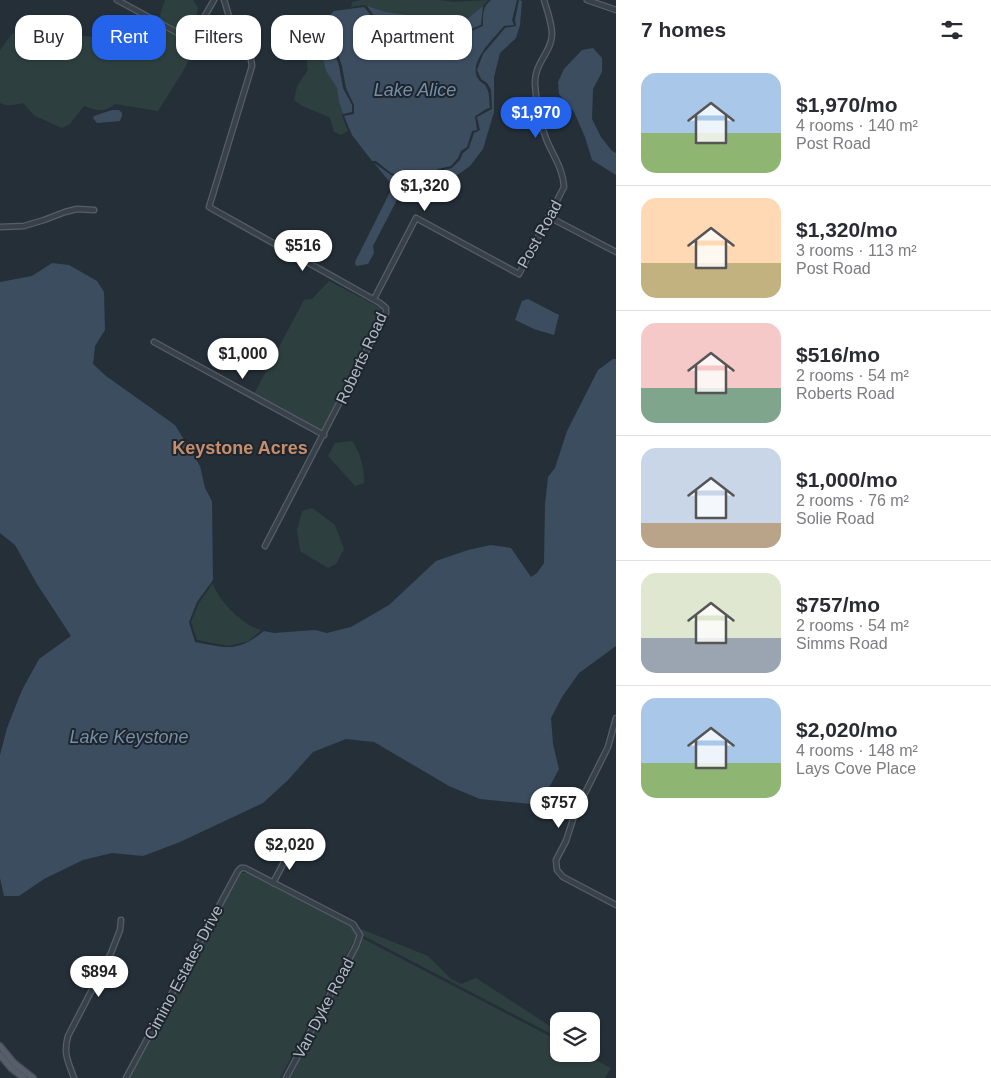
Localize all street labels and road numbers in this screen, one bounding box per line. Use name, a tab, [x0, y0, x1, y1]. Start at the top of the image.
street label: Post Road	[514, 197, 565, 271]
street label: Roberts Road	[333, 310, 390, 407]
street label: Cimino Estates Drive	[141, 902, 226, 1042]
street label: Van Dyke Road	[290, 955, 357, 1061]

